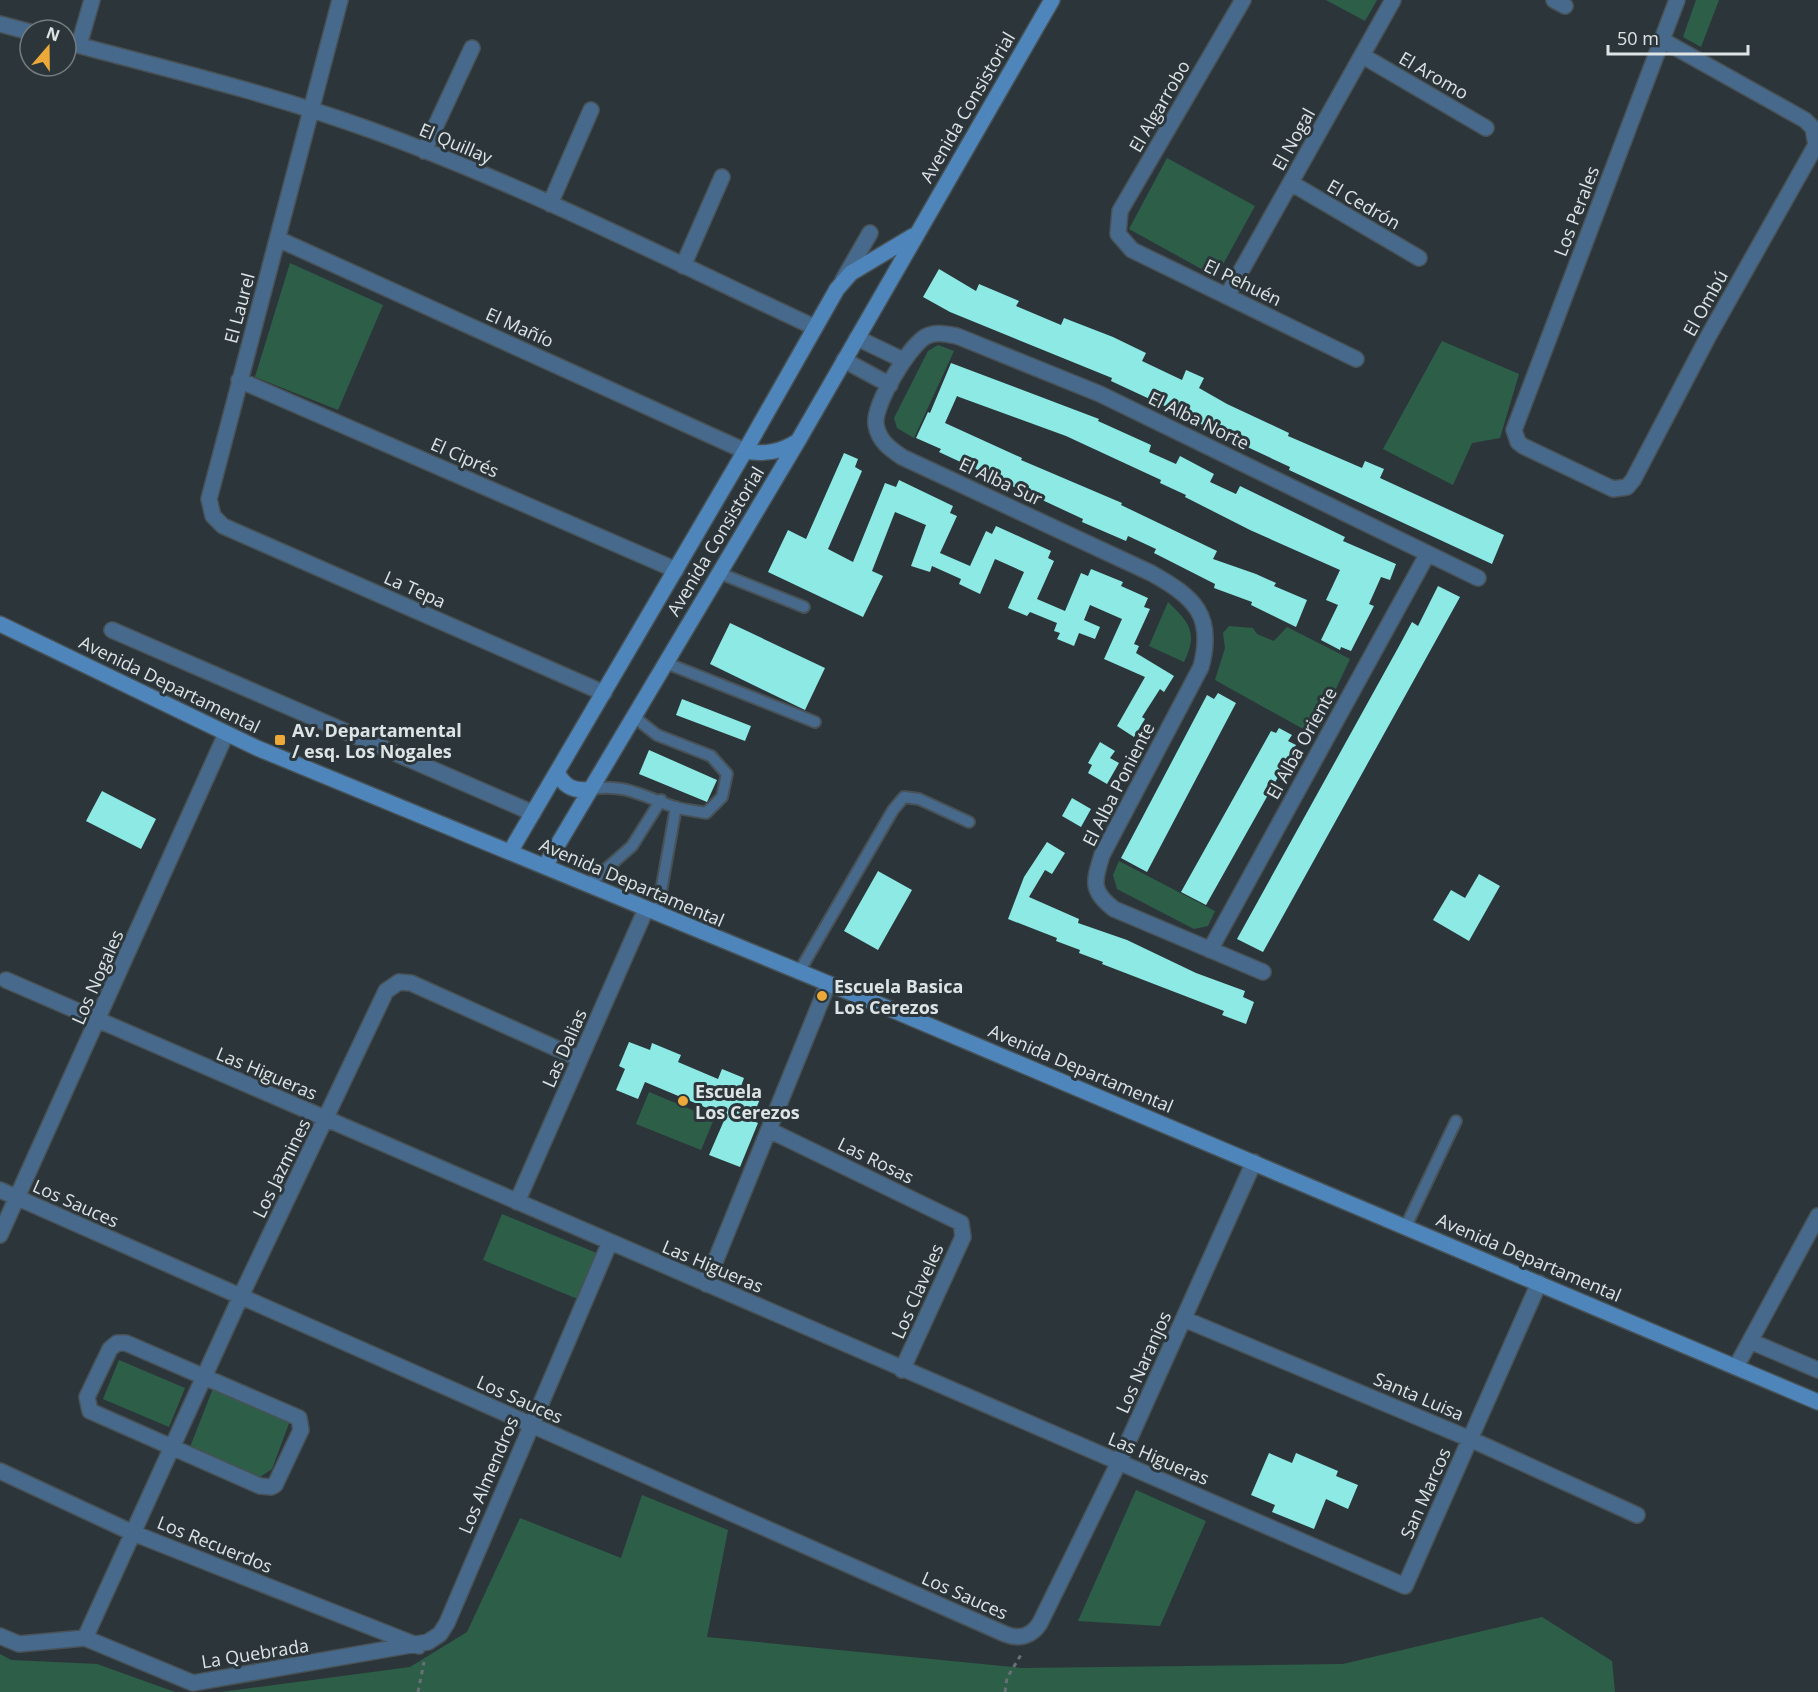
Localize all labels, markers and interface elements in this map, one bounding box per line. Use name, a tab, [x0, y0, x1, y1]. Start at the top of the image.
north arrow	[18, 18, 78, 78]
scale bar	[1608, 18, 1748, 56]
text: N	[43, 21, 63, 46]
text: 50 m	[1617, 26, 1659, 50]
street label: Avenida Consistorial	[914, 27, 1020, 187]
street label: El Aromo	[1395, 46, 1473, 104]
street label: El Algarrobo	[1123, 56, 1195, 156]
street label: El Nogal	[1266, 103, 1320, 175]
street label: El Quillay	[416, 117, 497, 169]
street label: Los Perales	[1548, 162, 1604, 260]
street label: El Cedrón	[1323, 173, 1405, 235]
street label: El Pehuén	[1200, 253, 1286, 311]
street label: El Ombú	[1677, 266, 1733, 340]
street label: El Laurel	[218, 270, 260, 346]
street label: El Mañío	[482, 301, 558, 353]
street label: El Alba Norte	[1145, 385, 1253, 455]
street label: El Ciprés	[427, 431, 503, 483]
street label: El Alba Sur	[956, 451, 1047, 511]
street label: Avenida Consistorial	[661, 462, 769, 620]
street label: La Tepa	[380, 565, 450, 613]
street label: Avenida Departamental	[76, 630, 264, 738]
street label: El Alba Oriente	[1260, 683, 1342, 803]
place label: Av. Departamental / esq. Los Nogales	[292, 718, 462, 763]
street label: El Alba Poniente	[1076, 718, 1160, 850]
marker: Av. Departamental / esq. Los Nogales	[273, 733, 287, 747]
street label: Avenida Departamental	[536, 832, 728, 932]
street label: Los Nogales	[66, 926, 128, 1028]
place label: Escuela Basica Los Cerezos	[834, 974, 963, 1019]
marker: Escuela Basica Los Cerezos	[815, 989, 829, 1003]
street label: Las Dalias	[536, 1005, 592, 1091]
street label: Avenida Departamental	[985, 1018, 1177, 1118]
street label: Las Higueras	[213, 1041, 321, 1105]
place label: Escuela Los Cerezos	[695, 1079, 800, 1124]
marker: Escuela Los Cerezos	[676, 1094, 690, 1108]
street label: Los Jazmines	[247, 1114, 315, 1222]
street label: Las Rosas	[834, 1131, 918, 1189]
street label: Los Sauces	[29, 1173, 123, 1233]
street label: Avenida Departamental	[1433, 1207, 1625, 1307]
street label: Las Higueras	[659, 1234, 767, 1298]
street label: Los Claveles	[885, 1240, 949, 1342]
street label: Los Naranjos	[1110, 1307, 1176, 1417]
street label: Santa Luisa	[1370, 1366, 1468, 1426]
street label: Los Sauces	[473, 1369, 567, 1429]
street label: Los Almendros	[453, 1413, 523, 1537]
street label: Las Higueras	[1105, 1426, 1213, 1490]
street label: San Marcos	[1394, 1444, 1456, 1542]
street label: Los Recuerdos	[154, 1510, 276, 1578]
street label: Los Sauces	[918, 1565, 1012, 1625]
street label: La Quebrada	[199, 1633, 311, 1673]

